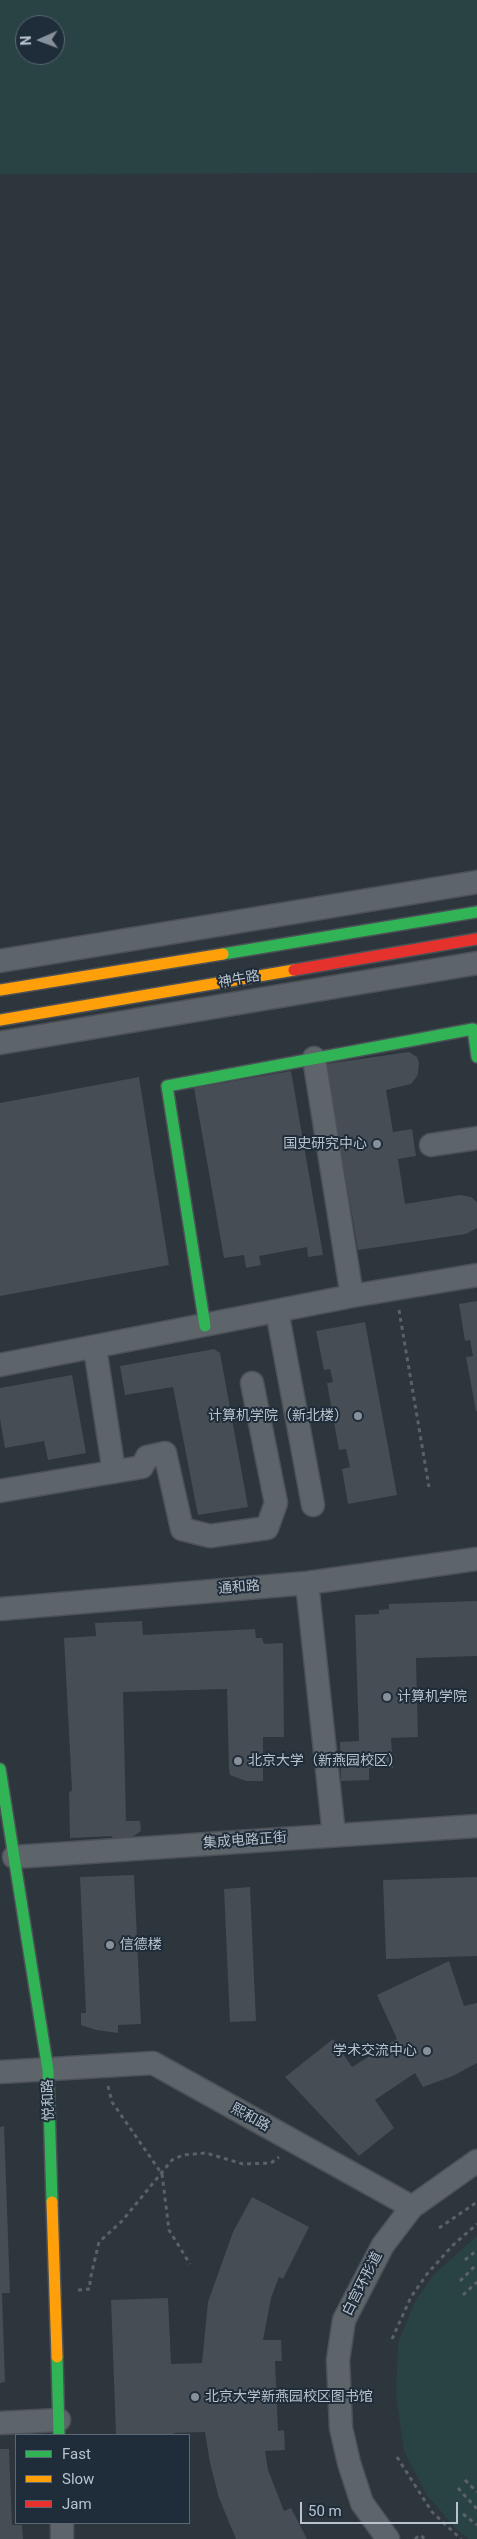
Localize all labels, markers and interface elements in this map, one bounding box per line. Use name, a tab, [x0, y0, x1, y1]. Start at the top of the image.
north arrow	[15, 15, 65, 65]
text: N	[18, 35, 34, 46]
street label: 神牛路	[217, 968, 261, 992]
place label: 国史研究中心	[283, 1136, 367, 1152]
marker: 国史研究中心	[371, 1138, 383, 1150]
place label: 计算机学院（新北楼）	[208, 1408, 348, 1424]
marker: 计算机学院（新北楼）	[352, 1410, 364, 1422]
street label: 通和路	[217, 1578, 261, 1598]
place label: 计算机学院	[397, 1689, 467, 1705]
marker: 计算机学院	[381, 1691, 393, 1703]
place label: 北京大学（新燕园校区）	[248, 1753, 402, 1769]
marker: 北京大学（新燕园校区）	[232, 1755, 244, 1767]
street label: 集成电路正街	[203, 1830, 287, 1852]
place label: 信德楼	[120, 1937, 162, 1953]
marker: 信德楼	[104, 1939, 116, 1951]
place label: 学术交流中心	[333, 2043, 417, 2059]
marker: 学术交流中心	[421, 2045, 433, 2057]
street label: 悦和路	[40, 2079, 58, 2121]
street label: 熙和路	[228, 2100, 272, 2136]
street label: 白宫环形道	[340, 2249, 386, 2319]
place label: 北京大学新燕园校区图书馆	[205, 2389, 373, 2405]
marker: 北京大学新燕园校区图书馆	[189, 2391, 201, 2403]
legend	[15, 2434, 190, 2524]
text: Fast	[62, 2445, 91, 2463]
text: Slow	[62, 2470, 94, 2488]
scale bar	[302, 2492, 460, 2524]
text: Jam	[62, 2495, 92, 2513]
text: 50 m	[308, 2502, 342, 2520]

